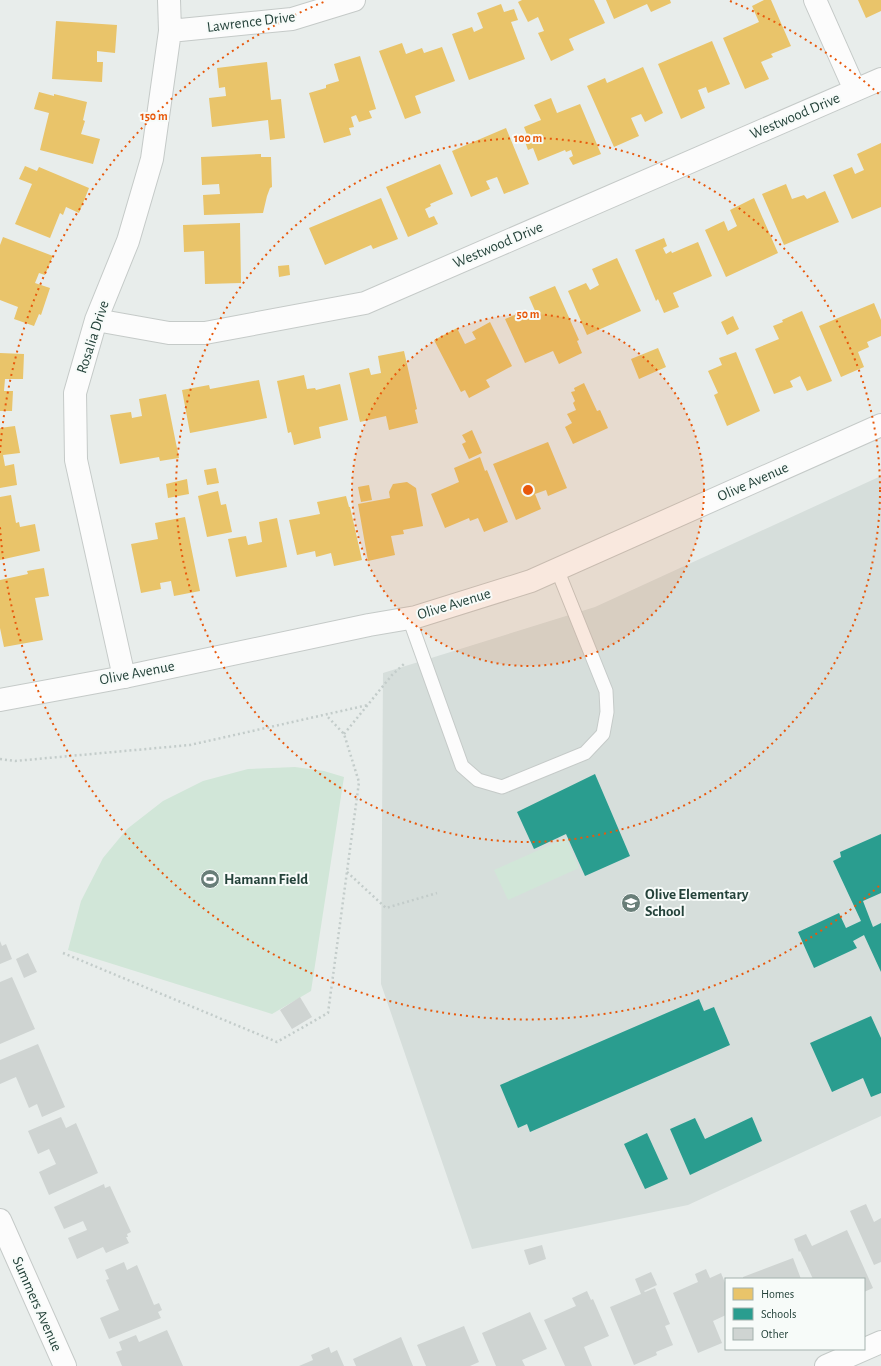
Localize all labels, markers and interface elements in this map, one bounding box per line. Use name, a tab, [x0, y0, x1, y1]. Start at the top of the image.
street label: Lawrence Drive	[206, 9, 296, 35]
street label: Westwood Drive	[748, 90, 842, 142]
text: 150 m	[140, 110, 168, 122]
text: 100 m	[514, 132, 542, 144]
street label: Westwood Drive	[451, 219, 545, 271]
street label: Rosalia Drive	[74, 299, 112, 375]
text: 50 m	[517, 308, 540, 320]
street label: Olive Avenue	[715, 460, 791, 504]
centre of rings	[521, 483, 535, 497]
street label: Olive Avenue	[415, 586, 493, 622]
street label: Olive Avenue	[98, 658, 176, 688]
sports icon: Hamann Field	[199, 868, 221, 890]
place label: Hamann Field	[224, 872, 308, 887]
place label: Olive Elementary School	[645, 887, 749, 919]
school or university icon: Olive Elementary School	[620, 892, 642, 914]
street label: Summers Avenue	[9, 1254, 65, 1354]
legend	[725, 1278, 865, 1350]
text: Homes	[761, 1288, 794, 1300]
text: Schools	[761, 1308, 796, 1320]
text: Other	[761, 1328, 788, 1340]

